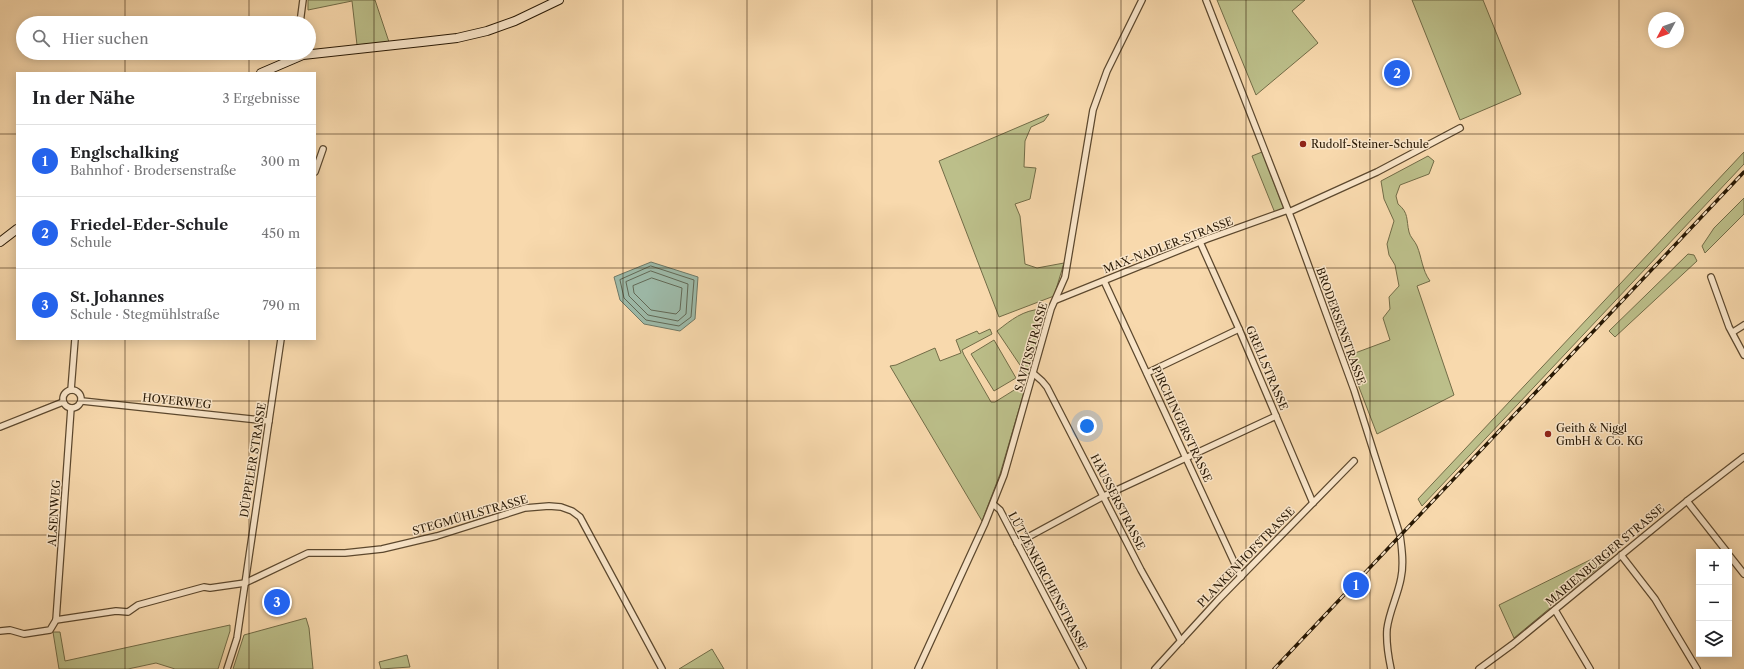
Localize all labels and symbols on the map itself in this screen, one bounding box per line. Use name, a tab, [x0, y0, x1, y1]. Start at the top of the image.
north arrow	[1648, 12, 1684, 48]
pin: 2	[1384, 58, 1410, 88]
place label: Rudolf-Steiner-Schule	[1311, 137, 1429, 151]
marker: Rudolf-Steiner-Schule	[1298, 139, 1308, 149]
street label: MAX-NADLER-STRASSE	[1101, 214, 1235, 276]
street label: BRODERSENSTRASSE	[1313, 265, 1369, 387]
street label: SAVITSSTRASSE	[1012, 300, 1051, 393]
street label: GRELLSTRASSE	[1243, 324, 1291, 413]
street label: PIRCHINGERSTRASSE	[1149, 364, 1215, 485]
street label: HOYERWEG	[142, 390, 212, 412]
street label: DÜPPELER STRASSE	[236, 401, 269, 519]
your location	[1077, 416, 1097, 436]
place label: Geith & Niggl GmbH & Co. KG	[1556, 421, 1644, 448]
marker: Geith & Niggl GmbH & Co. KG	[1543, 429, 1553, 439]
street label: HÄUSSERSTRASSE	[1088, 452, 1149, 553]
street label: ALSENWEG	[45, 479, 63, 548]
street label: STEGMÜHLSTRASSE	[410, 491, 530, 538]
street label: MARIENBURGER STRASSE	[1543, 501, 1668, 609]
street label: PLANKENHOFSTRASSE	[1194, 504, 1298, 610]
street label: LÜTZENKIRCHENSTRASSE	[1005, 509, 1092, 653]
pin: 1	[1343, 570, 1369, 600]
pin: 3	[264, 587, 290, 617]

